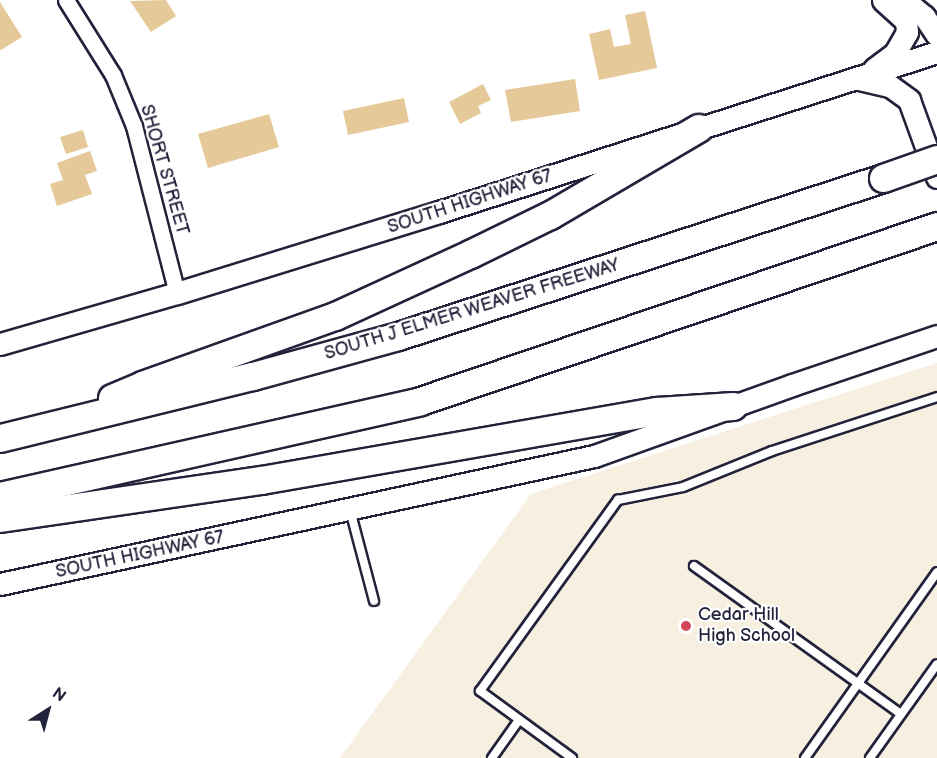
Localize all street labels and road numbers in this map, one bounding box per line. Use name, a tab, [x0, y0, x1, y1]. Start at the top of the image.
street label: SHORT STREET	[135, 102, 193, 238]
street label: SOUTH HIGHWAY 67	[385, 165, 555, 239]
street label: SOUTH J ELMER WEAVER FREEWAY	[321, 255, 623, 365]
street label: SOUTH HIGHWAY 67	[54, 527, 226, 583]

